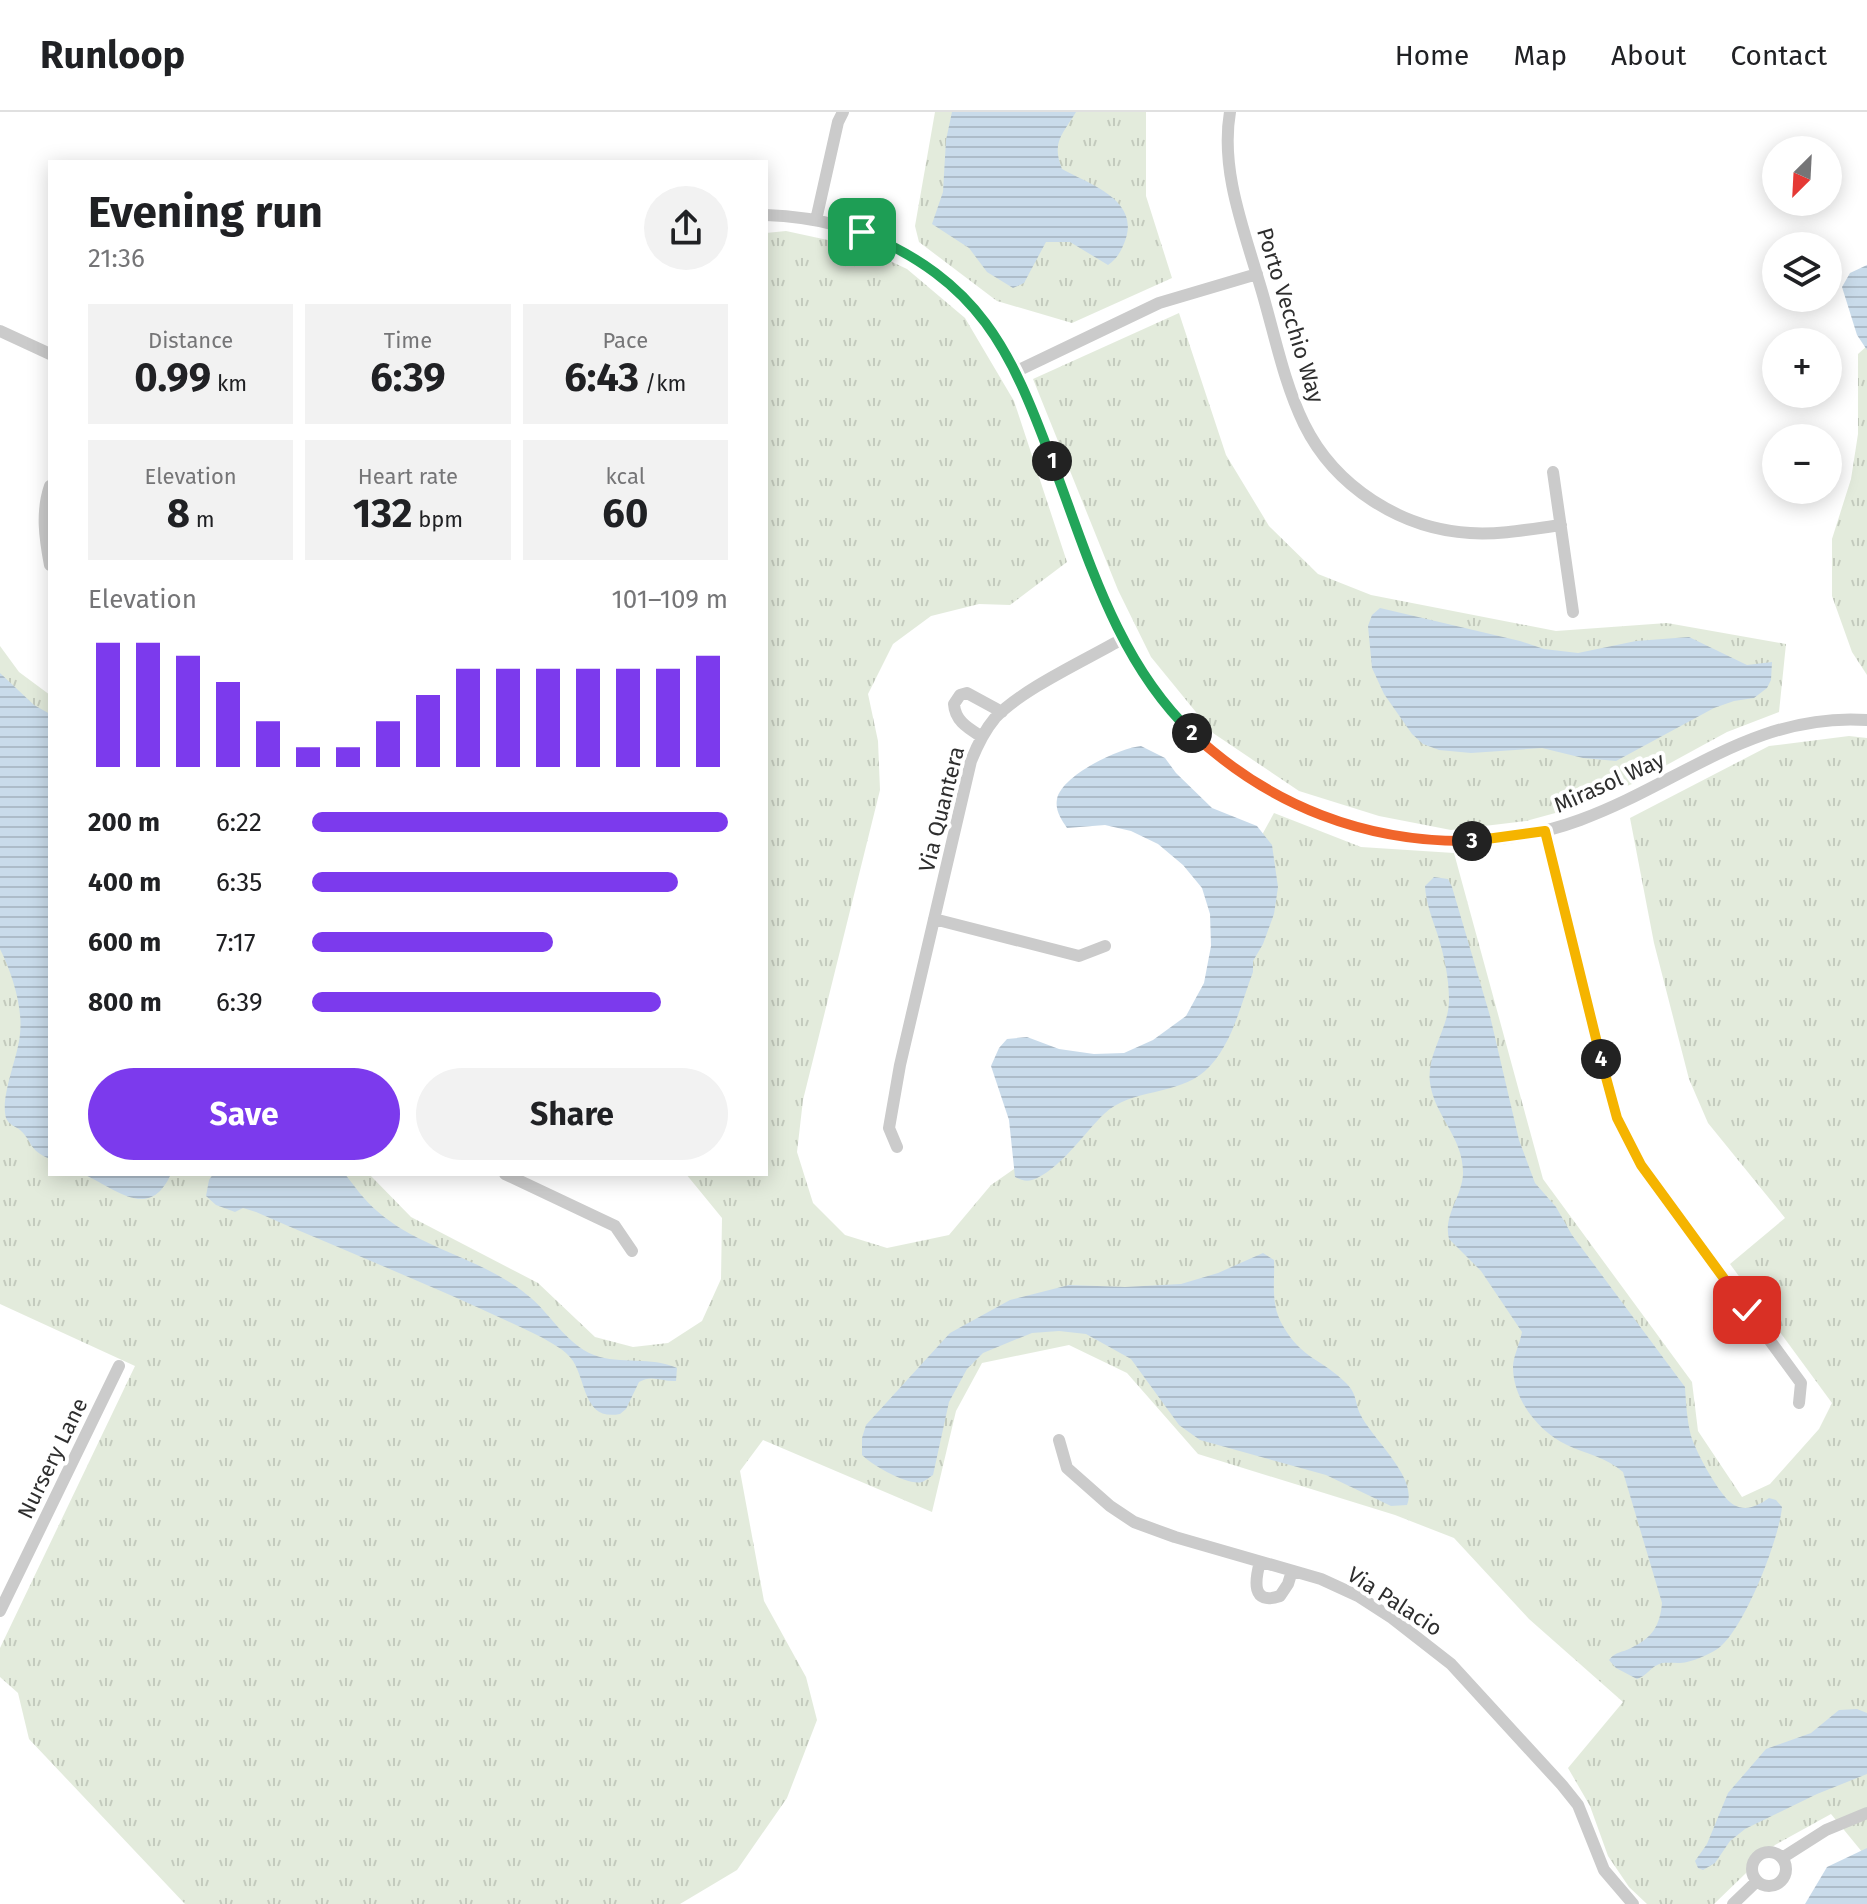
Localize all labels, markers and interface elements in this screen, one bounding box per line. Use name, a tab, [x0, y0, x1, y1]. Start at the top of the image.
text: Runloop	[40, 32, 185, 78]
text: Home	[1395, 39, 1469, 72]
text: Map	[1513, 39, 1567, 72]
text: About	[1611, 39, 1686, 72]
text: Contact	[1730, 39, 1827, 72]
north arrow	[1762, 136, 1842, 216]
map controls	[1762, 136, 1842, 504]
text: Evening run	[88, 186, 323, 239]
button: share	[644, 186, 728, 270]
pin	[828, 198, 896, 266]
icon: arrive	[840, 210, 884, 254]
street label: Porto Vecchio Way	[1251, 224, 1330, 406]
button: layers	[1762, 232, 1842, 312]
text: 21:36	[88, 243, 145, 274]
text: Distance	[148, 327, 233, 354]
text: Time	[384, 327, 432, 354]
text: Pace	[603, 327, 648, 354]
button: +	[1762, 328, 1842, 408]
text: 0.99	[134, 354, 211, 402]
text: 6:39	[370, 354, 446, 402]
text: 6:43	[564, 354, 639, 402]
text: km	[211, 370, 247, 397]
text: /km	[639, 370, 686, 397]
button: −	[1762, 424, 1842, 504]
pin: 1	[1032, 441, 1072, 481]
text: 1	[1047, 447, 1057, 474]
text: Elevation	[145, 463, 237, 490]
text: Heart rate	[358, 463, 458, 490]
text: kcal	[606, 463, 645, 490]
text: 8	[167, 490, 190, 538]
text: 132	[353, 490, 412, 538]
text: 60	[602, 490, 648, 538]
text: m	[190, 506, 215, 533]
text: bpm	[412, 506, 463, 533]
text: Elevation	[88, 584, 197, 615]
text: 101–109 m	[612, 584, 728, 615]
pin: 2	[1172, 713, 1212, 753]
text: 2	[1186, 719, 1198, 746]
street label: Via Quantera	[913, 744, 970, 875]
street label: Mirasol Way	[1550, 746, 1669, 819]
text: 200 m	[88, 807, 160, 838]
text: 6:22	[216, 807, 262, 838]
pin: 3	[1452, 821, 1492, 861]
text: 3	[1466, 827, 1478, 854]
text: 400 m	[88, 867, 161, 898]
text: 6:35	[216, 867, 262, 898]
text: 600 m	[88, 927, 161, 958]
text: 7:17	[216, 927, 256, 958]
text: 800 m	[88, 987, 162, 1018]
text: 6:39	[216, 987, 263, 1018]
pin: 4	[1581, 1039, 1621, 1079]
text: 4	[1595, 1045, 1607, 1072]
button: Save	[88, 1068, 400, 1160]
button: Share	[416, 1068, 728, 1160]
pin	[1713, 1276, 1781, 1344]
icon: check	[1725, 1288, 1769, 1332]
street label: Nursery Lane	[12, 1393, 93, 1523]
street label: Via Palacio	[1342, 1561, 1447, 1642]

